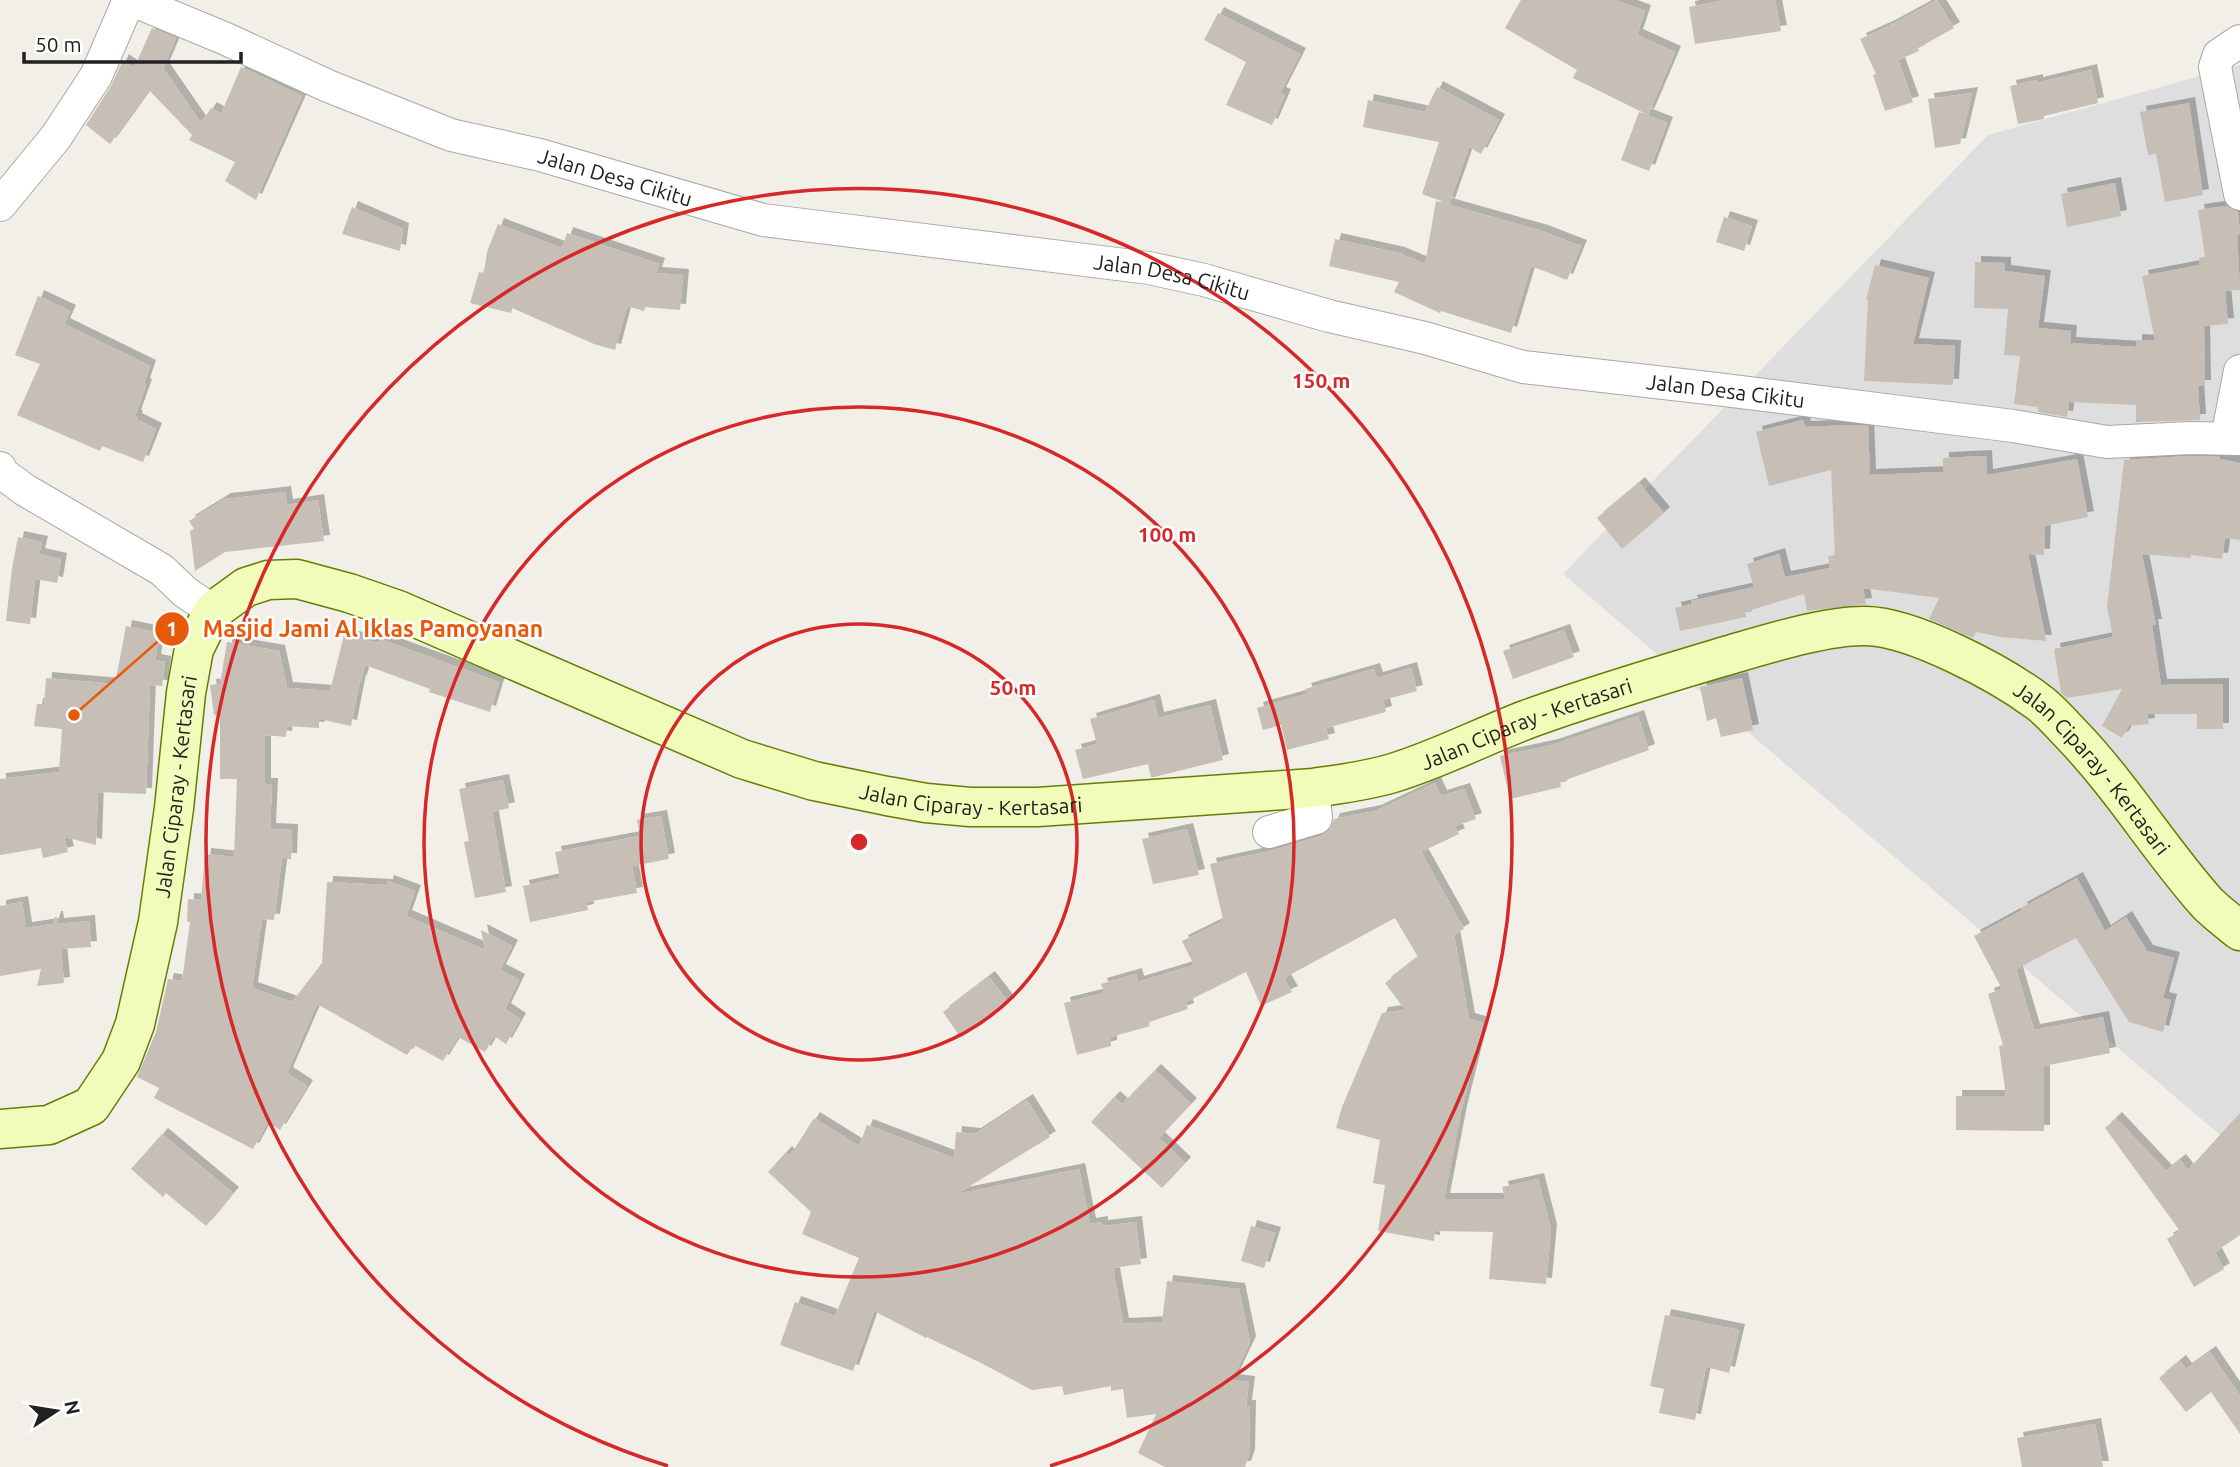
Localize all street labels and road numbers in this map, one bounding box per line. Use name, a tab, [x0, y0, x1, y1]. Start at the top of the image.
street label: Jalan Desa Cikitu	[535, 143, 695, 211]
street label: Jalan Desa Cikitu	[1092, 249, 1253, 305]
street label: Jalan Desa Cikitu	[1645, 369, 1806, 412]
street label: Jalan Ciparay - Kertasari	[150, 673, 201, 899]
street label: Jalan Ciparay - Kertasari	[1417, 673, 1635, 774]
street label: Jalan Ciparay - Kertasari	[2010, 677, 2175, 859]
street label: Jalan Ciparay - Kertasari	[857, 779, 1083, 819]

